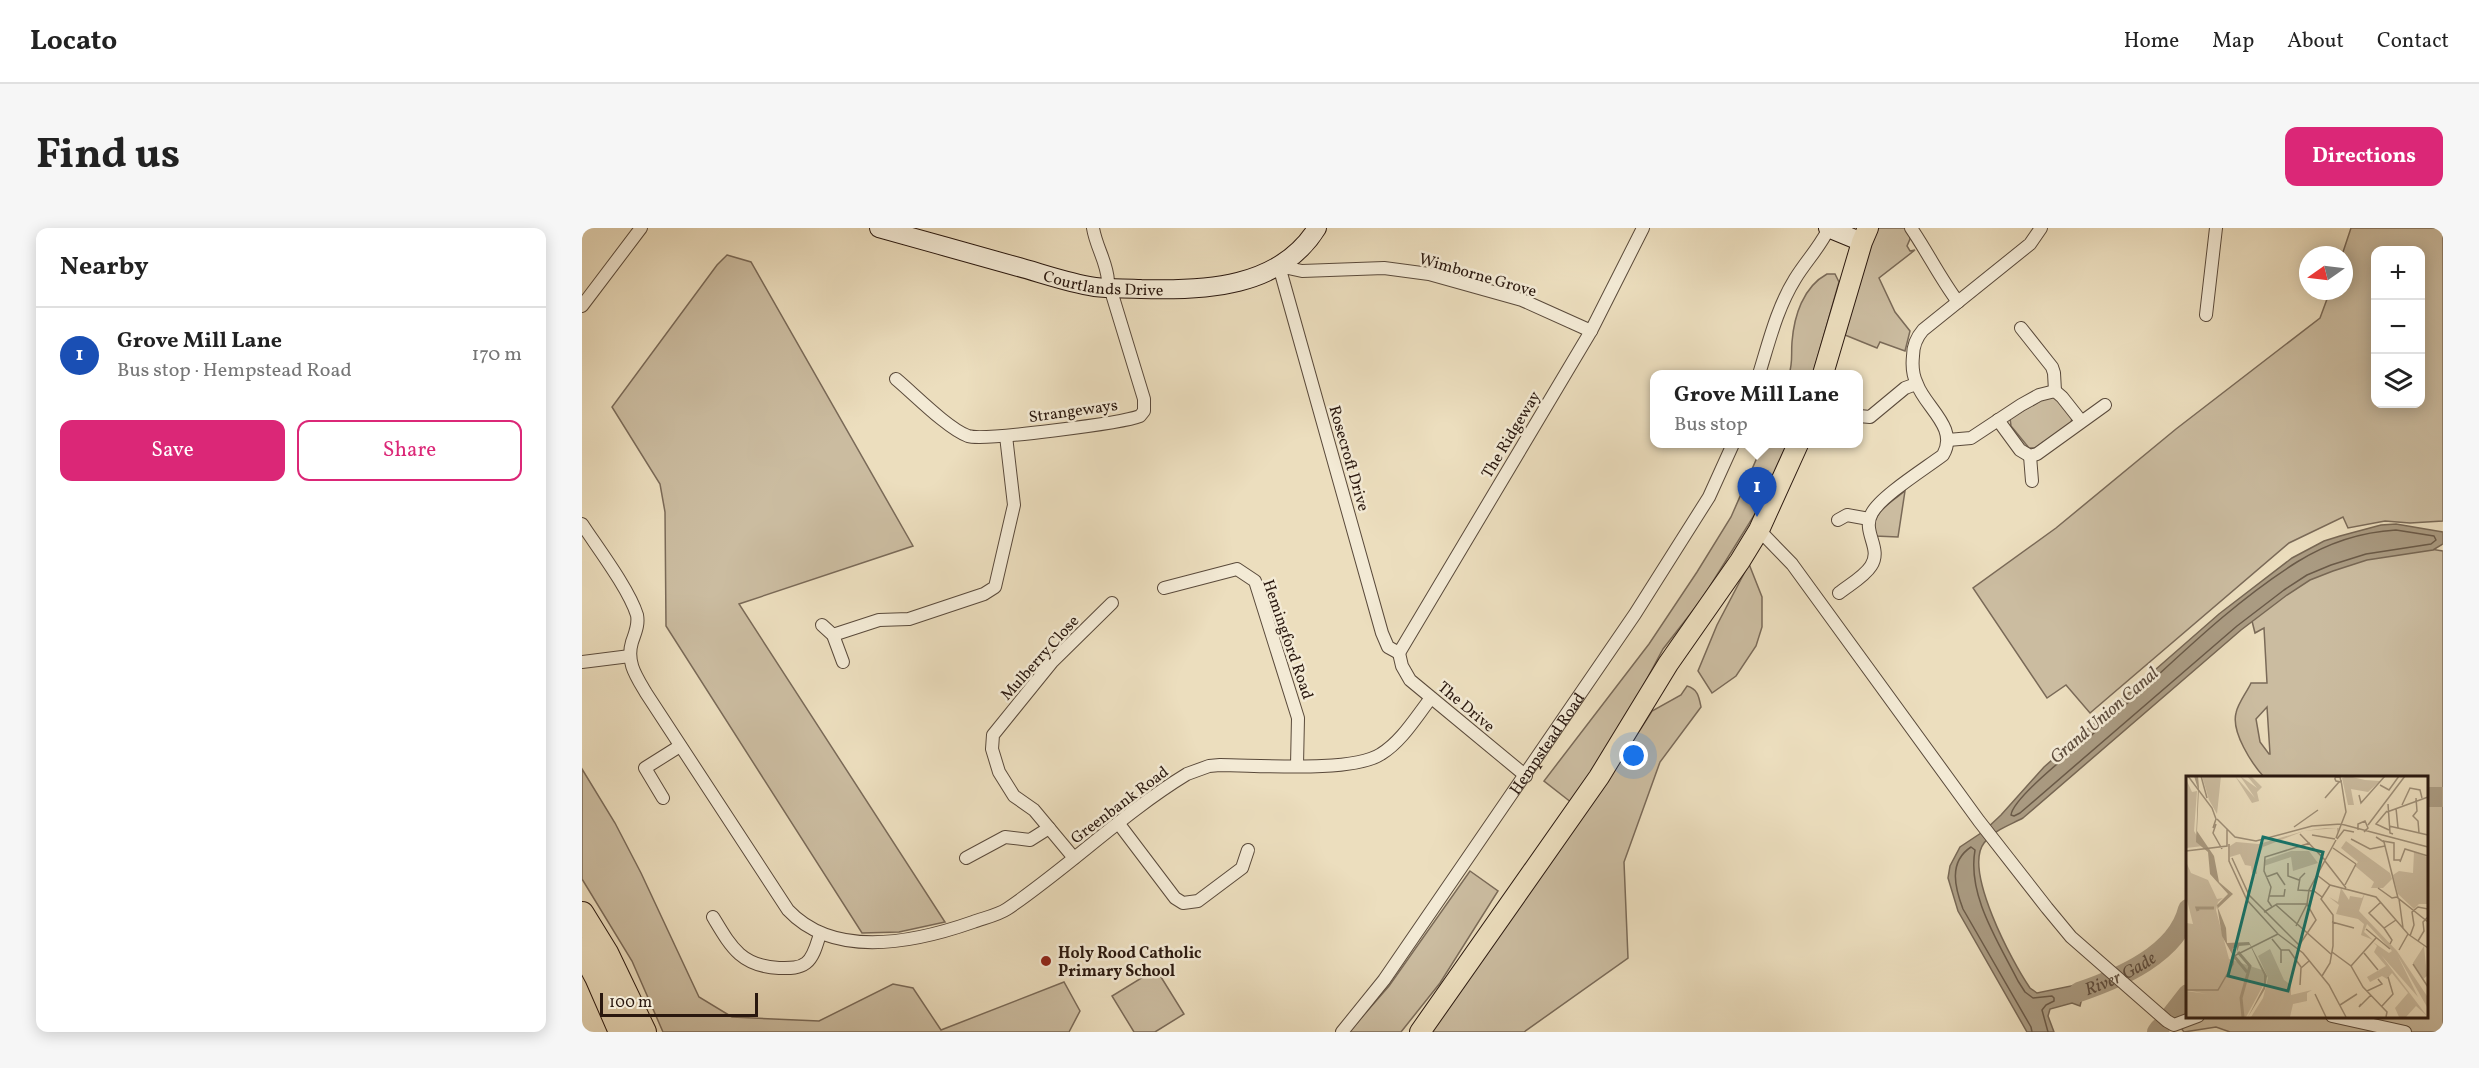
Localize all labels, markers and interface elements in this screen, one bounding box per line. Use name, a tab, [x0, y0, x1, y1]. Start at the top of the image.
text: Locato	[30, 22, 117, 61]
text: Home	[2124, 27, 2179, 56]
text: Map	[2212, 27, 2254, 56]
text: About	[2287, 27, 2344, 56]
text: Contact	[2377, 27, 2449, 56]
text: Find us	[36, 127, 180, 186]
button: Directions	[2285, 127, 2443, 186]
north arrow	[2299, 246, 2353, 300]
map controls	[2371, 246, 2425, 408]
button: +	[2371, 246, 2425, 300]
text: Nearby	[60, 249, 149, 285]
street label: Wimborne Grove	[1416, 249, 1539, 303]
street label: Courtlands Drive	[1040, 266, 1163, 302]
button: −	[2371, 300, 2425, 354]
text: Grove Mill Lane	[117, 326, 282, 357]
text: 1	[75, 341, 84, 369]
text: 170 m	[472, 341, 522, 369]
button: layers	[2371, 354, 2425, 408]
text: Bus stop · Hempstead Road	[117, 357, 352, 385]
popup	[1650, 370, 1863, 448]
text: Grove Mill Lane	[1674, 380, 1839, 411]
street label: The Ridgeway	[1477, 387, 1547, 483]
street label: Strangeways	[1027, 395, 1119, 429]
street label: Rosecroft Drive	[1322, 403, 1374, 514]
text: Bus stop	[1674, 411, 1748, 439]
button: Save	[60, 420, 285, 481]
button: Share	[297, 420, 522, 481]
pin: 1	[1738, 468, 1776, 517]
street label: Hemingford Road	[1256, 577, 1318, 703]
street label: Mulberry Close	[996, 611, 1085, 706]
water label: Grand Union Canal	[2045, 662, 2165, 770]
street label: The Drive	[1432, 677, 1499, 738]
street label: Hempstead Road	[1505, 689, 1591, 800]
your location	[1619, 741, 1648, 770]
street label: Greenbank Road	[1067, 761, 1174, 850]
inset map	[2186, 776, 2428, 1017]
place label: Holy Rood Catholic Primary School	[1058, 943, 1202, 983]
water label: River Gade	[2081, 947, 2162, 1003]
marker: Holy Rood Catholic Primary School	[1039, 954, 1053, 968]
scale bar	[600, 990, 758, 1018]
text: 100 m	[609, 992, 652, 1014]

